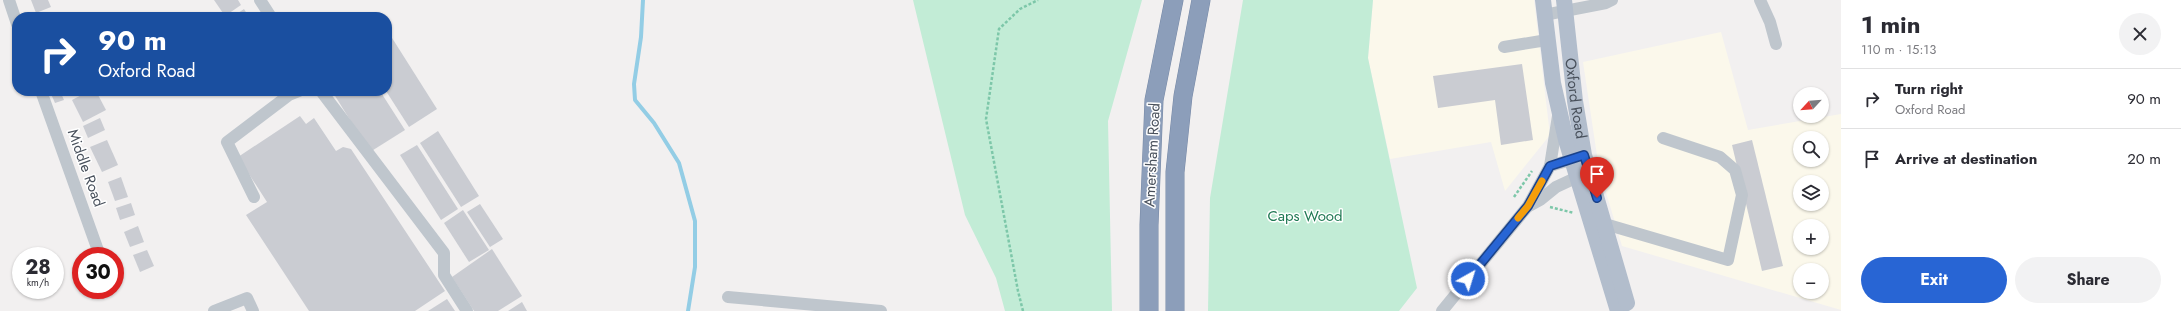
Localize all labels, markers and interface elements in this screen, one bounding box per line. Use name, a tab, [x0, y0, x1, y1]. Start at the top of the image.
text: 1 min	[1861, 7, 1921, 42]
button: close	[2119, 13, 2161, 55]
text: 90 m	[98, 20, 167, 61]
icon: right	[32, 28, 84, 80]
text: 110 m · 15:13	[1861, 40, 1936, 59]
street label: Oxford Road	[1559, 57, 1592, 140]
text: Oxford Road	[98, 58, 195, 84]
text: Turn right	[1895, 78, 1963, 100]
north arrow	[1793, 87, 1829, 123]
map controls	[1793, 87, 1829, 299]
icon: right	[1861, 88, 1883, 110]
text: 90 m	[2127, 88, 2161, 110]
text: Oxford Road	[1895, 100, 1965, 119]
street label: Amersham Road	[1138, 102, 1166, 208]
street label: Middle Road	[62, 126, 110, 210]
button: search	[1793, 131, 1829, 167]
icon: arrive	[1861, 148, 1883, 170]
text: Arrive at destination	[1895, 148, 2037, 170]
text: 20 m	[2127, 148, 2161, 170]
pin	[1580, 157, 1614, 198]
icon: arrive	[1586, 163, 1608, 185]
button: layers	[1793, 175, 1829, 211]
park label: Caps Wood	[1267, 205, 1343, 227]
button: +	[1793, 219, 1829, 255]
speed limit sign: 30	[72, 247, 124, 299]
text: 28	[25, 253, 51, 282]
button: Exit	[1861, 257, 2007, 303]
button: Share	[2015, 257, 2161, 303]
position arrow	[1447, 258, 1489, 300]
button: −	[1793, 263, 1829, 299]
text: km/h	[27, 275, 49, 290]

